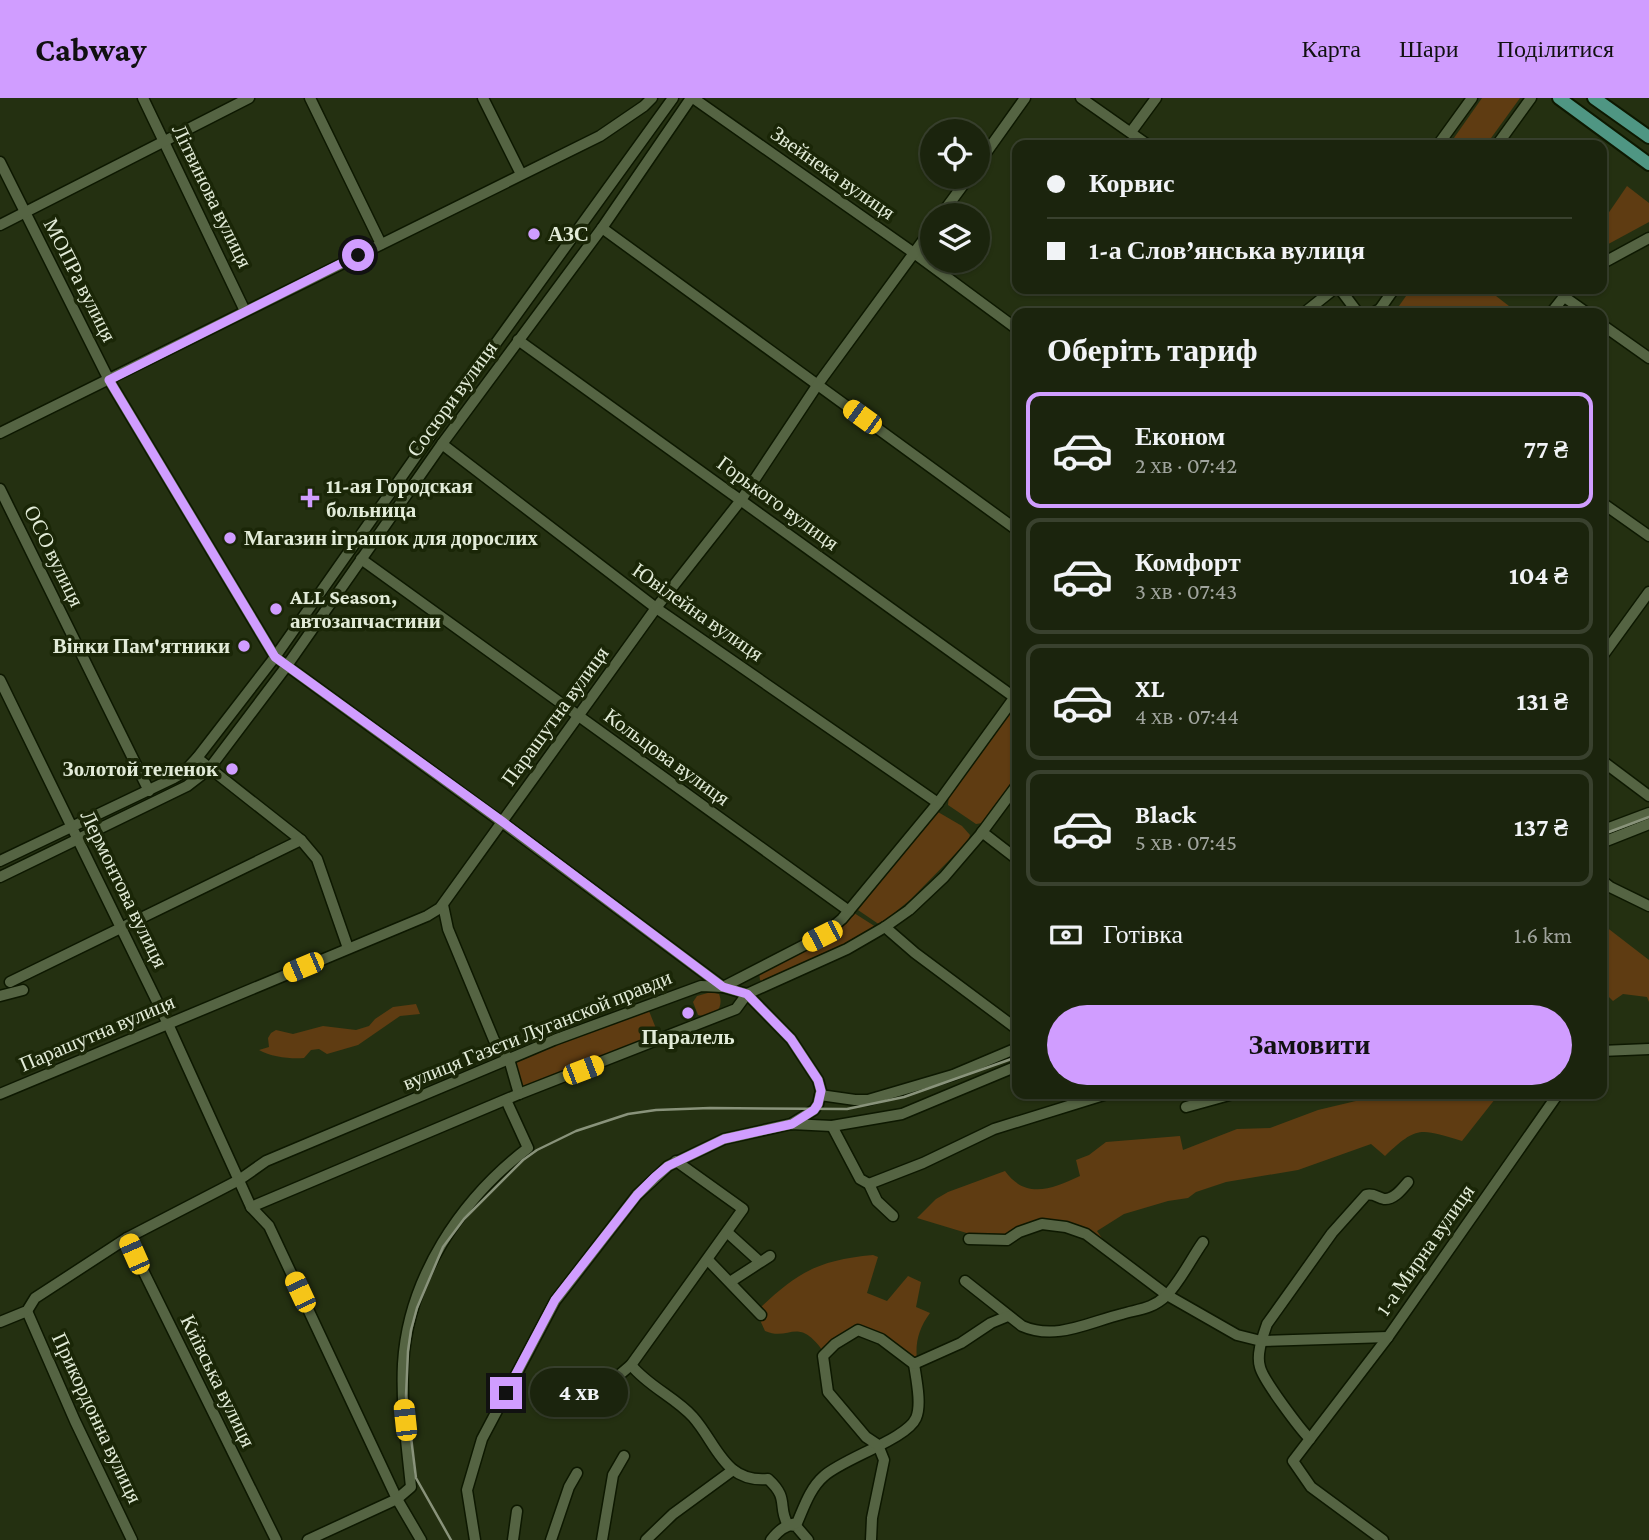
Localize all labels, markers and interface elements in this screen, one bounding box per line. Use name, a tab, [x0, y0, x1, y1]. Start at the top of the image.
text: Cabway	[35, 31, 147, 68]
text: Карта	[1301, 35, 1361, 62]
text: Шари	[1399, 35, 1459, 62]
text: Поділитися	[1497, 35, 1614, 62]
map controls	[920, 119, 990, 273]
button: locate	[920, 119, 990, 189]
street label: Літвинова вулиця	[167, 120, 257, 272]
street label: Звейнека вулиця	[766, 121, 900, 225]
text: Корвис	[1089, 169, 1175, 198]
button: layers	[920, 203, 990, 273]
street label: МОПРа вулиця	[39, 214, 122, 346]
place label: АЗС	[548, 222, 589, 246]
marker: АЗС	[526, 226, 542, 242]
text: 1-а Слов’янська вулиця	[1089, 236, 1365, 265]
route start	[342, 239, 374, 271]
text: Оберіть тариф	[1047, 332, 1258, 368]
street label: Сосюри вулиця	[402, 336, 502, 462]
car	[839, 396, 886, 438]
icon: car	[1051, 419, 1114, 482]
text: Економ	[1135, 422, 1225, 451]
text: 77 ₴	[1524, 435, 1568, 464]
street label: Горького вулиця	[713, 451, 844, 555]
text: 2 хв · 07:42	[1135, 452, 1237, 478]
place label: 11-ая Городская больница	[326, 474, 473, 522]
marker: 11-ая Городская больница	[300, 488, 320, 508]
street label: ОСО вулиця	[19, 501, 89, 611]
place label: Магазин іграшок для дорослих	[244, 526, 538, 550]
marker: Магазин іграшок для дорослих	[222, 530, 238, 546]
icon: car	[1051, 545, 1114, 608]
text: Комфорт	[1135, 548, 1241, 577]
street label: Ювілейна вулиця	[628, 558, 768, 666]
text: 104 ₴	[1509, 561, 1568, 590]
text: 3 хв · 07:43	[1135, 578, 1237, 604]
place label: ALL Season, автозапчастини	[289, 585, 441, 633]
marker: ALL Season, автозапчастини	[268, 601, 284, 617]
place label: Вінки Пам'ятники	[53, 634, 230, 658]
marker: Вінки Пам'ятники	[236, 638, 252, 654]
street label: Парашутна вулиця	[496, 642, 614, 790]
icon: car	[1051, 671, 1114, 734]
text: XL	[1135, 674, 1164, 703]
text: 131 ₴	[1516, 687, 1568, 716]
street label: Кольцова вулиця	[600, 703, 735, 811]
text: 4 хв · 07:44	[1135, 703, 1239, 729]
place label: Золотой теленок	[63, 757, 219, 781]
marker: Золотой теленок	[224, 761, 240, 777]
icon: car	[1051, 797, 1114, 860]
text: Black	[1135, 800, 1196, 829]
street label: Лермонтова вулиця	[75, 806, 173, 972]
text: 137 ₴	[1514, 813, 1568, 842]
text: 5 хв · 07:45	[1135, 829, 1237, 855]
icon: cash	[1047, 916, 1085, 954]
car	[799, 917, 846, 955]
text: Готівка	[1103, 920, 1183, 949]
text: 1.6 km	[1514, 922, 1572, 948]
car	[280, 949, 327, 985]
street label: вулиця Газєти Луганской правди	[399, 965, 675, 1095]
street label: Парашутна вулиця	[16, 989, 178, 1076]
marker: Паралель	[680, 1005, 696, 1021]
button: Замовити	[1047, 1005, 1572, 1085]
place label: Паралель	[641, 1025, 735, 1049]
car	[560, 1053, 607, 1087]
street label: 1-а Мирна вулиця	[1371, 1180, 1479, 1320]
car	[116, 1231, 153, 1277]
car	[282, 1269, 319, 1315]
street label: Київська вулиця	[176, 1311, 261, 1451]
street label: Прикордонна вулиця	[47, 1329, 147, 1507]
callout: 4 хв	[530, 1368, 628, 1418]
route end	[490, 1377, 522, 1409]
text: 4 хв	[559, 1379, 599, 1405]
car	[393, 1398, 418, 1442]

